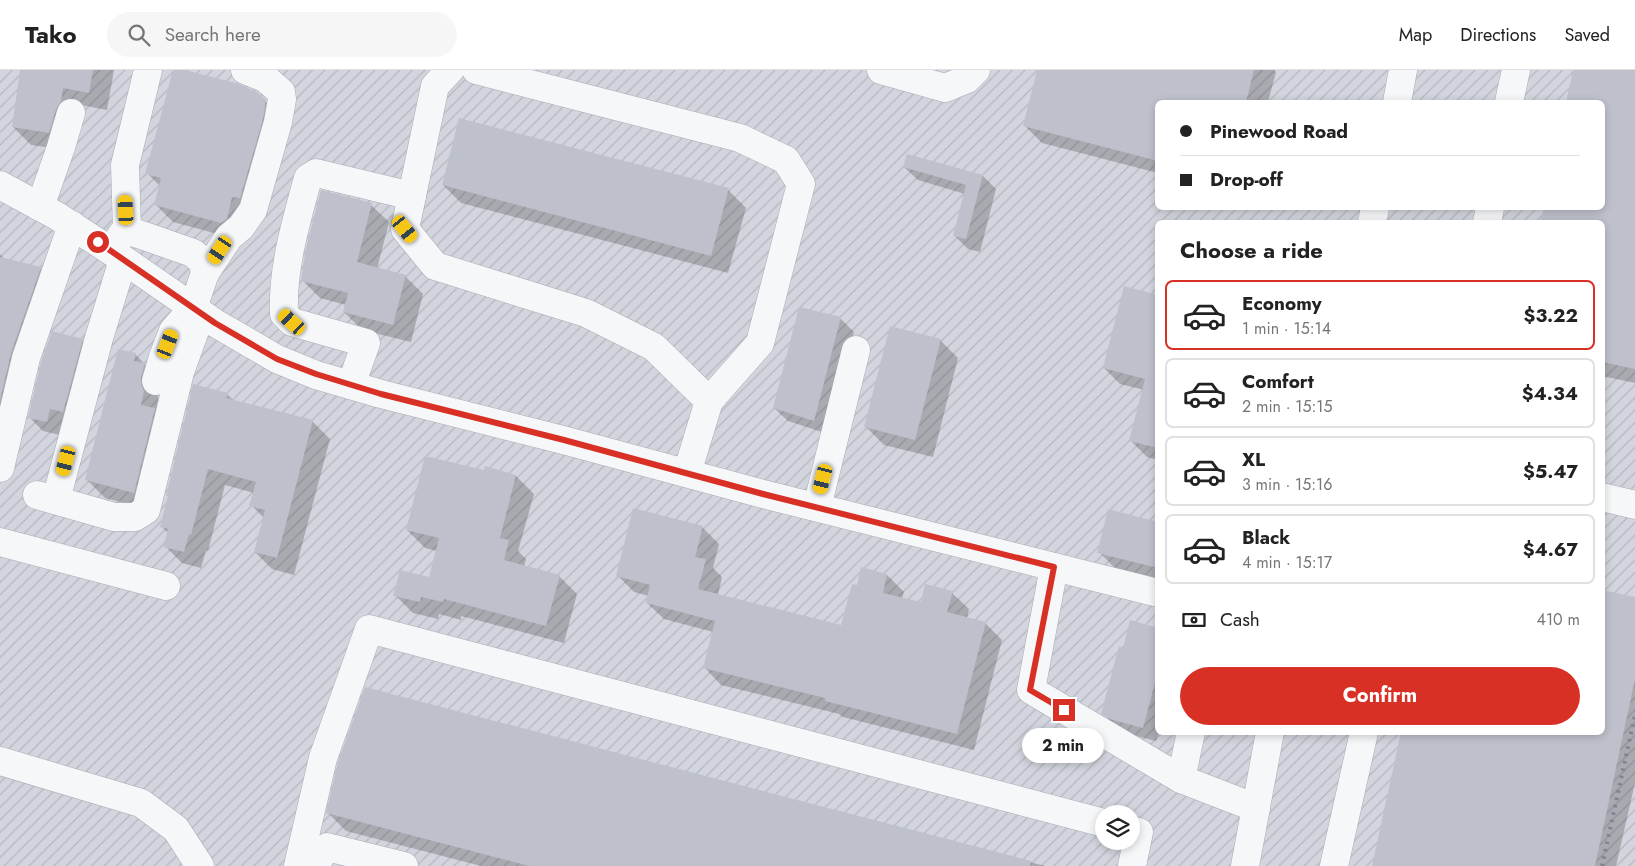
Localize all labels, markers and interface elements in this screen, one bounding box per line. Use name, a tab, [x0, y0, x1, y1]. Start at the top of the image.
search box	[107, 12, 457, 57]
text: Tako	[25, 17, 77, 52]
icon: search	[125, 21, 153, 49]
text: Search here	[165, 21, 261, 48]
text: Map	[1399, 22, 1432, 48]
text: Directions	[1460, 22, 1536, 48]
text: Saved	[1564, 22, 1610, 48]
text: Pinewood Road	[1210, 118, 1348, 145]
text: Drop-off	[1210, 166, 1283, 193]
car	[117, 195, 134, 225]
car	[389, 213, 420, 245]
route start	[87, 231, 109, 253]
car	[205, 233, 234, 267]
text: Choose a ride	[1180, 234, 1323, 266]
text: Economy	[1242, 290, 1322, 317]
icon: car	[1182, 293, 1227, 338]
text: $3.22	[1524, 302, 1578, 329]
car	[275, 306, 308, 338]
text: 1 min · 15:14	[1242, 317, 1331, 340]
car	[155, 327, 180, 361]
text: Comfort	[1242, 368, 1314, 395]
icon: car	[1182, 371, 1227, 416]
text: $4.34	[1522, 380, 1578, 407]
text: 2 min · 15:15	[1242, 395, 1333, 418]
car	[55, 445, 76, 477]
text: XL	[1242, 446, 1265, 473]
icon: car	[1182, 449, 1227, 494]
text: $5.47	[1523, 458, 1578, 485]
car	[812, 463, 833, 495]
text: 3 min · 15:16	[1242, 473, 1332, 496]
text: Black	[1242, 524, 1290, 551]
icon: car	[1182, 527, 1227, 572]
text: $4.67	[1523, 536, 1578, 563]
text: 4 min · 15:17	[1242, 551, 1332, 574]
icon: cash	[1180, 606, 1208, 634]
text: Cash	[1220, 606, 1260, 633]
text: 410 m	[1537, 608, 1580, 631]
button: Confirm	[1180, 667, 1580, 725]
route end	[1053, 699, 1075, 721]
callout: 2 min	[1023, 728, 1105, 762]
text: 2 min	[1042, 734, 1084, 757]
map controls	[1095, 805, 1140, 850]
button: layers	[1095, 805, 1140, 850]

